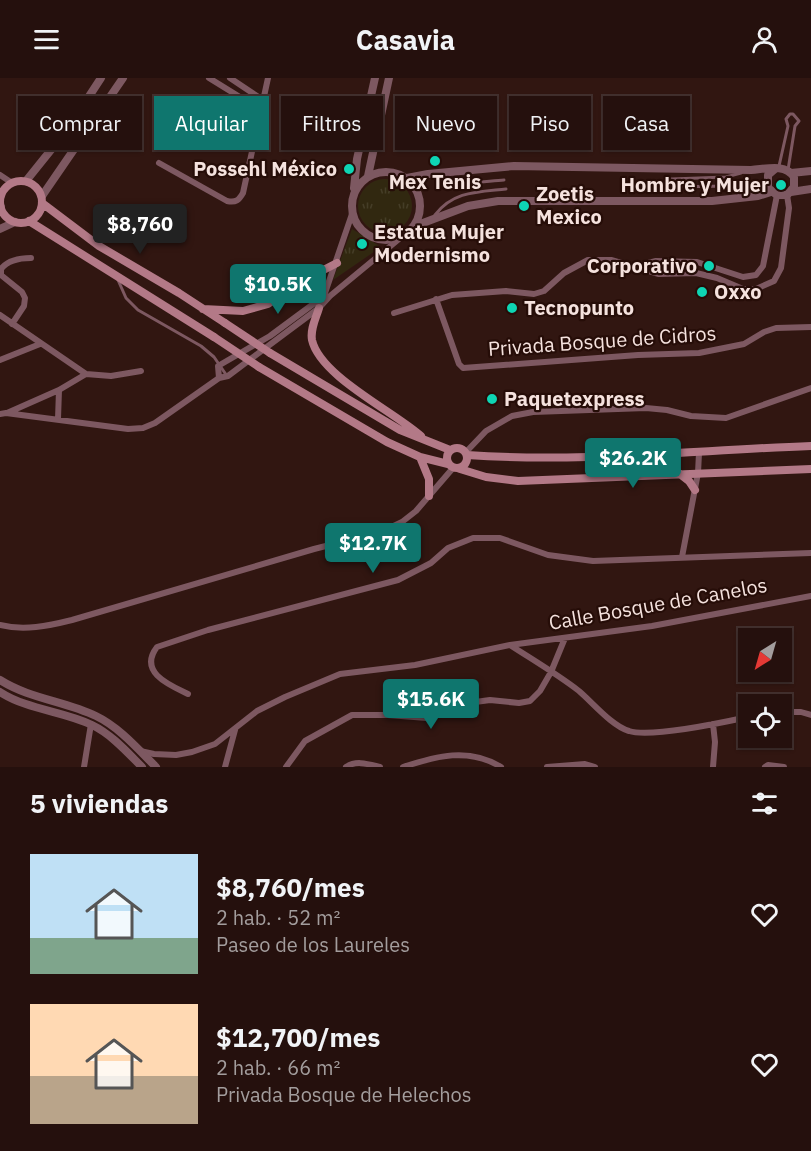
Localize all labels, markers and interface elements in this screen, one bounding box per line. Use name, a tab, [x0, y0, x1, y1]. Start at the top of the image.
text: Casavia	[356, 22, 455, 57]
icon: menu	[30, 23, 63, 56]
icon: person	[748, 23, 781, 56]
chip: Comprar	[18, 96, 142, 150]
chip: Alquilar	[154, 96, 269, 150]
chip: Filtros	[281, 96, 383, 150]
chip: Nuevo	[395, 96, 497, 150]
chip: Piso	[509, 96, 591, 150]
chip: Casa	[603, 96, 690, 150]
marker: Mex Tenis	[428, 154, 442, 168]
place label: Possehl México	[193, 155, 337, 182]
marker: Possehl México	[342, 162, 356, 176]
place label: Mex Tenis	[389, 168, 481, 195]
place label: Hombre y Mujer	[621, 171, 769, 198]
marker: Hombre y Mujer	[774, 178, 788, 192]
place label: Zoetis Mexico	[536, 180, 602, 230]
marker: Zoetis Mexico	[517, 199, 531, 213]
pin: $8,760	[91, 204, 189, 255]
text: $8,760	[107, 210, 173, 237]
place label: Estatua Mujer Modernismo	[374, 218, 504, 268]
marker: Estatua Mujer Modernismo	[355, 237, 369, 251]
place label: Corporativo	[587, 252, 697, 279]
marker: Corporativo	[702, 259, 716, 273]
pin: $10.5K	[229, 264, 327, 315]
text: $10.5K	[244, 270, 312, 297]
place label: Oxxo	[714, 278, 762, 305]
marker: Oxxo	[695, 285, 709, 299]
place label: Tecnopunto	[524, 294, 634, 321]
marker: Tecnopunto	[505, 301, 519, 315]
street label: Privada Bosque de Cidros	[487, 319, 717, 362]
place label: Paquetexpress	[504, 385, 645, 412]
marker: Paquetexpress	[485, 392, 499, 406]
pin: $26.2K	[584, 438, 682, 489]
text: $26.2K	[599, 444, 667, 471]
pin: $12.7K	[324, 523, 422, 574]
text: $12.7K	[339, 529, 407, 556]
street label: Calle Bosque de Canelos	[547, 571, 769, 636]
north arrow	[738, 628, 792, 682]
map controls	[738, 628, 792, 748]
pin: $15.6K	[382, 679, 480, 730]
text: $15.6K	[397, 685, 465, 712]
button: locate	[738, 694, 792, 748]
text: 5 viviendas	[30, 786, 168, 820]
icon: filters	[748, 787, 781, 820]
text: $8,760/mes	[216, 870, 365, 904]
icon: home	[78, 878, 150, 950]
icon: heart	[748, 898, 781, 931]
text: 2 hab. · 52 m²	[216, 904, 340, 931]
text: Paseo de los Laureles	[216, 931, 410, 958]
text: $12,700/mes	[216, 1020, 380, 1054]
icon: home	[78, 1028, 150, 1100]
icon: heart	[748, 1048, 781, 1081]
text: 2 hab. · 66 m²	[216, 1054, 340, 1081]
text: Privada Bosque de Helechos	[216, 1081, 471, 1108]

